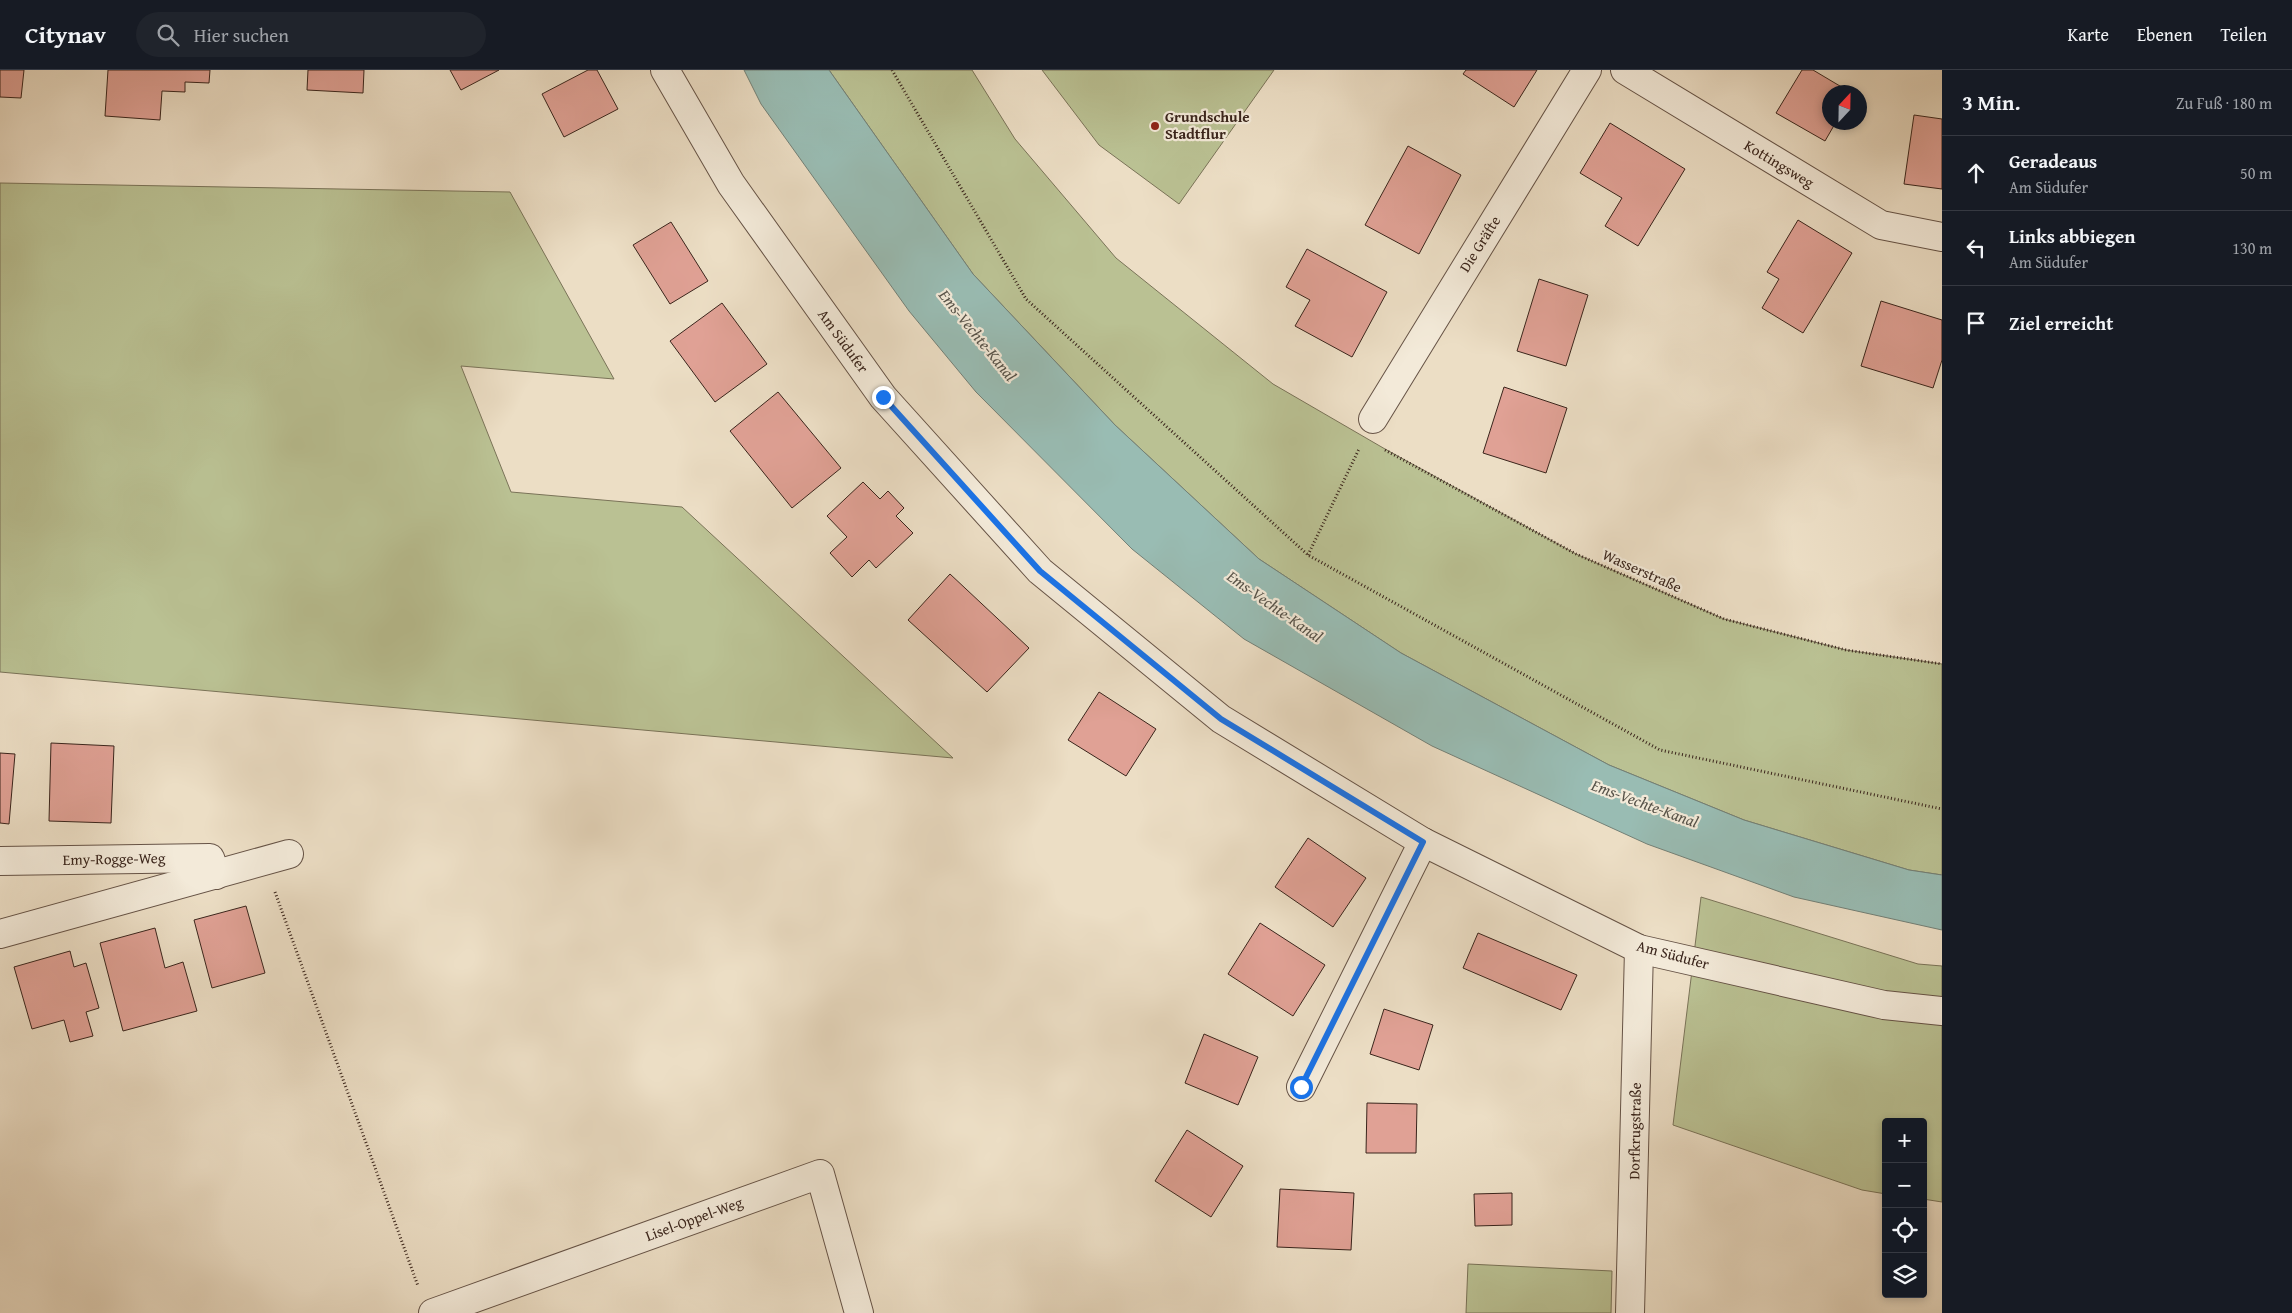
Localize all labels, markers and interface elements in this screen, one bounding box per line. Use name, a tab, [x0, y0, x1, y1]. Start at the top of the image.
search box	[136, 12, 486, 57]
text: Citynav	[25, 17, 106, 52]
icon: search	[154, 21, 182, 49]
text: Hier suchen	[194, 21, 289, 49]
text: Karte	[2068, 21, 2109, 48]
text: Ebenen	[2137, 21, 2193, 48]
text: Teilen	[2221, 21, 2267, 48]
north arrow	[1822, 85, 1867, 130]
text: 3 Min.	[1962, 87, 2020, 118]
text: Zu Fuß · 180 m	[2176, 91, 2272, 115]
place label: Grundschule Stadtflur	[1165, 106, 1250, 144]
marker: Grundschule Stadtflur	[1149, 120, 1161, 132]
street label: Kottingsweg	[1740, 134, 1819, 193]
text: Geradeaus	[2009, 147, 2097, 175]
icon: ahead	[1962, 159, 1990, 187]
text: 50 m	[2240, 161, 2272, 185]
text: Am Südufer	[2009, 175, 2088, 199]
street label: Die Gräfte	[1454, 211, 1505, 276]
text: Links abbiegen	[2009, 222, 2135, 250]
icon: left	[1962, 234, 1990, 262]
text: 130 m	[2232, 236, 2272, 260]
text: Am Südufer	[2009, 250, 2088, 274]
water label: Ems-Vechte-Kanal	[933, 283, 1023, 386]
street label: Am Südufer	[813, 304, 874, 377]
icon: arrive	[1962, 309, 1990, 337]
text: Ziel erreicht	[2009, 309, 2113, 337]
route end	[872, 386, 895, 409]
street label: Wasserstraße	[1599, 544, 1685, 597]
water label: Ems-Vechte-Kanal	[1221, 563, 1328, 648]
water label: Ems-Vechte-Kanal	[1587, 772, 1702, 833]
street label: Emy-Rogge-Weg	[63, 847, 166, 870]
street label: Am Südufer	[1635, 935, 1712, 974]
route start	[1290, 1076, 1313, 1099]
street label: Dorfkrugstraße	[1623, 1082, 1646, 1180]
map controls	[1882, 1118, 1927, 1298]
button: +	[1882, 1118, 1927, 1163]
button: −	[1882, 1163, 1927, 1208]
street label: Lisel-Oppel-Weg	[642, 1191, 746, 1246]
button: locate	[1882, 1208, 1927, 1253]
button: layers	[1882, 1253, 1927, 1298]

